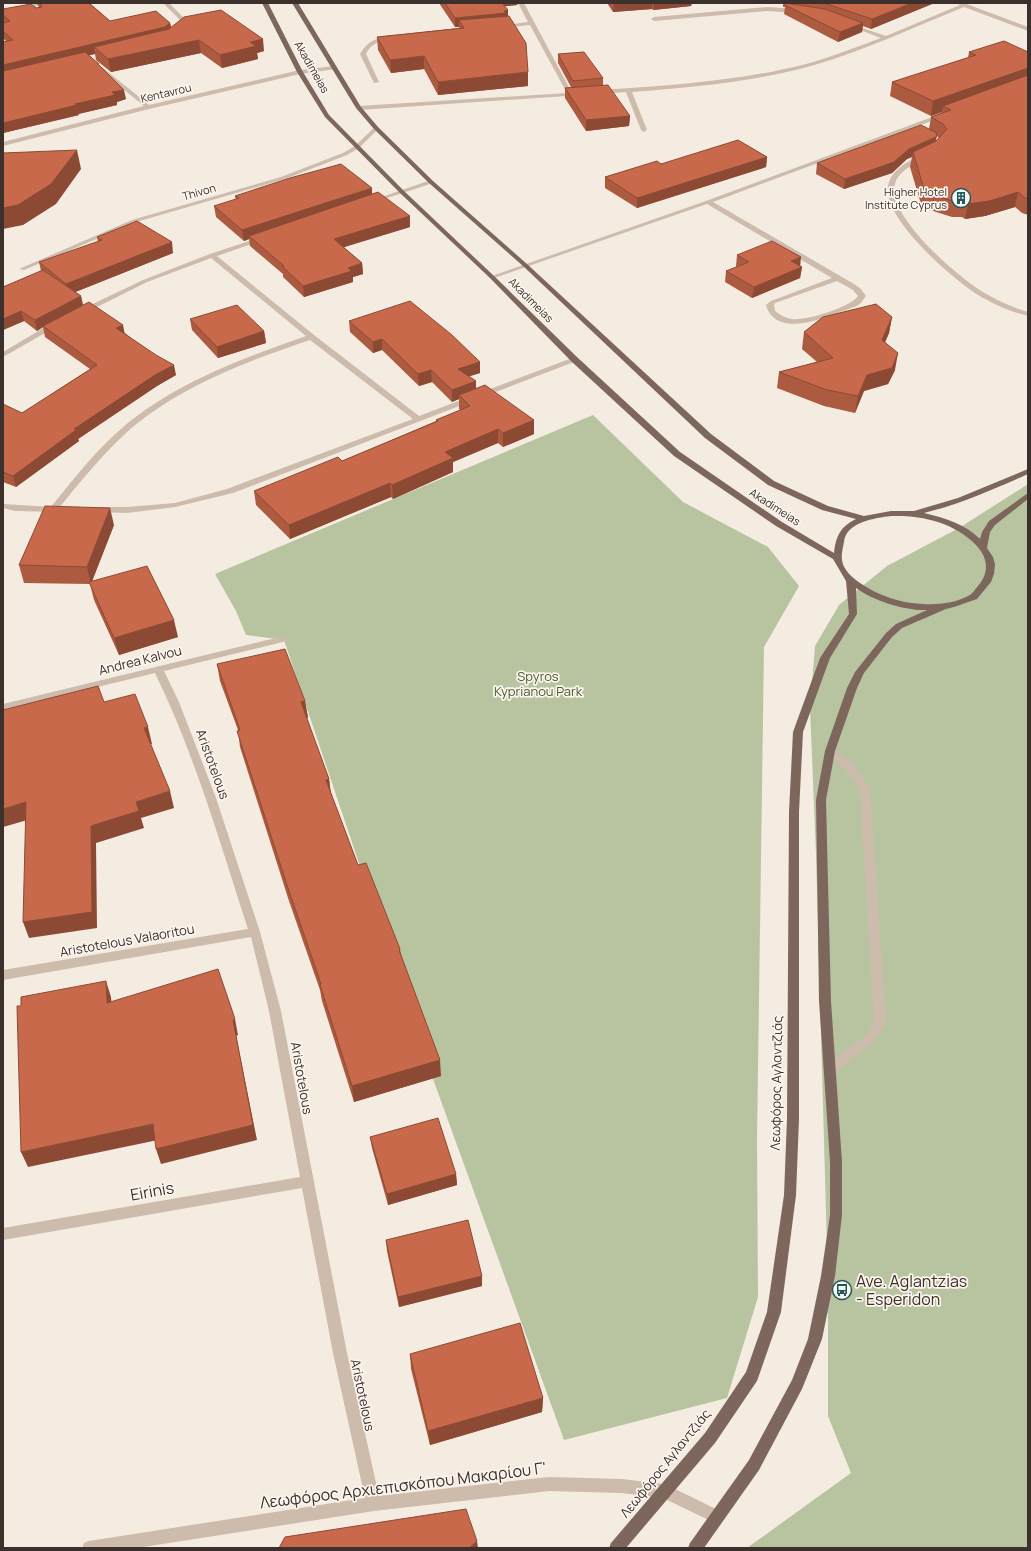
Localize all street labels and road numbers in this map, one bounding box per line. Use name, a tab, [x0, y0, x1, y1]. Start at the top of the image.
street label: Akadimeias	[291, 38, 333, 96]
street label: Kentavrou	[139, 79, 193, 106]
street label: Thivon	[180, 180, 217, 203]
street label: Akadimeias	[506, 274, 557, 326]
street label: Akadimeias	[747, 485, 804, 529]
street label: Andrea Kalvou	[96, 641, 184, 679]
street label: Aristotelous	[192, 727, 234, 802]
street label: Aristotelous Valaoritou	[58, 919, 196, 961]
street label: Λεωφόρος Αγλαντζιάς	[766, 1016, 786, 1150]
street label: Aristotelous	[287, 1040, 317, 1116]
street label: Eirinis	[128, 1176, 176, 1206]
street label: Aristotelous	[347, 1357, 379, 1433]
street label: Λεωφόρος Αγλαντζιάς	[616, 1405, 714, 1521]
street label: Λεωφόρος Αρχιεπισκόπου Μακαρίου Γ'	[259, 1457, 547, 1513]

